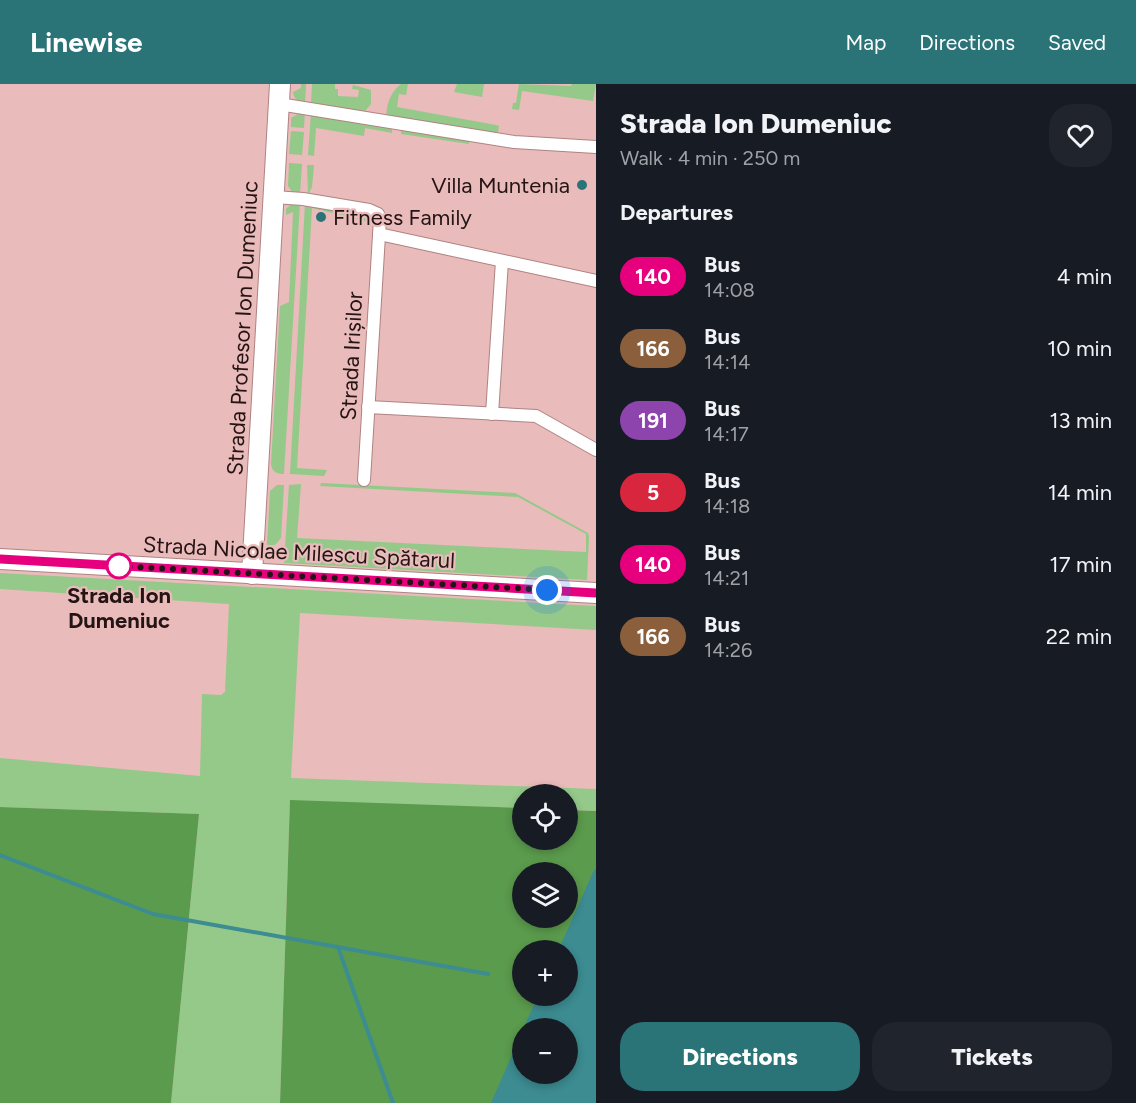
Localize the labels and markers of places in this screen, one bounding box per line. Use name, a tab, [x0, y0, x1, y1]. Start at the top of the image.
place label: Villa Muntenia	[431, 172, 570, 199]
marker: Villa Muntenia	[575, 178, 589, 192]
place label: Fitness Family	[333, 204, 472, 231]
marker: Fitness Family	[314, 210, 328, 224]
marker: Strada Ion Dumeniuc	[106, 553, 132, 579]
place label: Strada Ion Dumeniuc	[67, 582, 171, 634]

